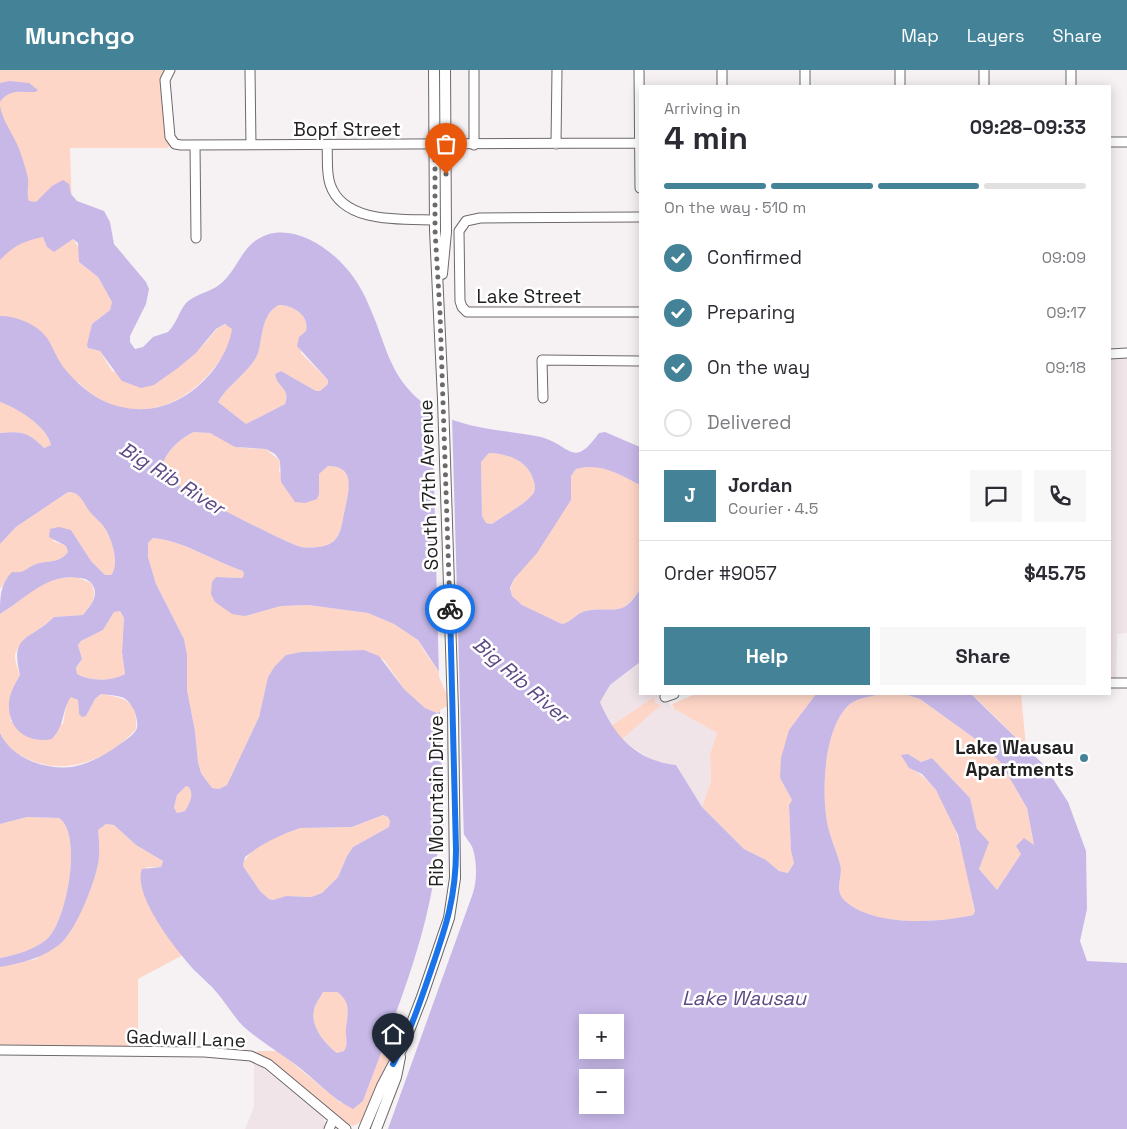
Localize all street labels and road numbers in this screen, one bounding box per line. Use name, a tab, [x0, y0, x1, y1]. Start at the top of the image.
street label: Bopf Street	[293, 117, 401, 142]
street label: Lake Street	[476, 284, 582, 309]
street label: South 17th Avenue	[413, 399, 444, 571]
street label: Rib Mountain Drive	[424, 715, 449, 887]
street label: Gadwall Lane	[126, 1024, 246, 1053]

